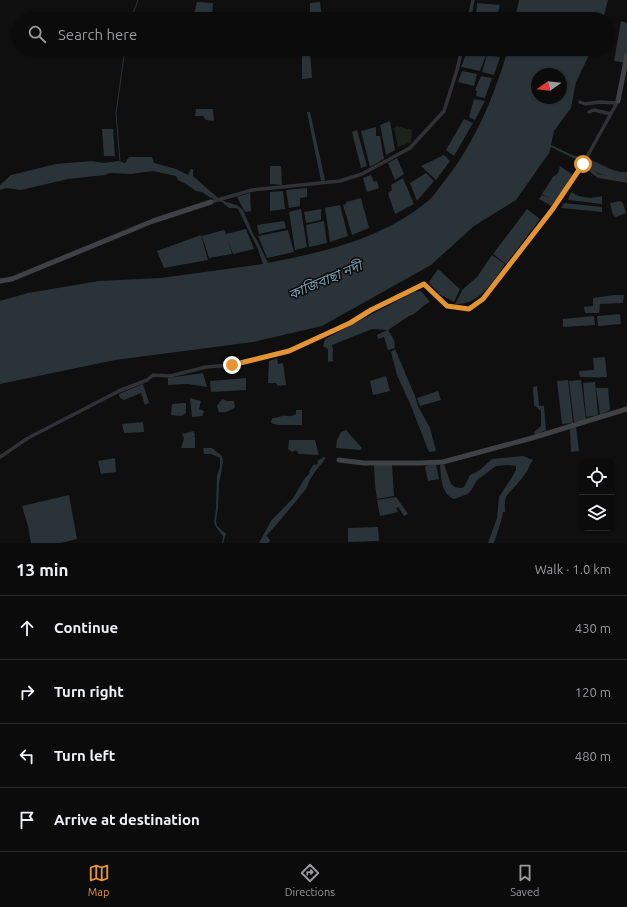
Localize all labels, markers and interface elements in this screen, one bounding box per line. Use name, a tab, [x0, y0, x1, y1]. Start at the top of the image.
search box	[12, 12, 615, 56]
icon: search	[26, 23, 48, 45]
text: Search here	[58, 26, 137, 43]
north arrow	[531, 68, 567, 104]
route start	[574, 155, 592, 173]
water label: কাজিবাছা নদী	[286, 256, 367, 303]
route end	[223, 356, 241, 374]
map controls	[579, 459, 615, 531]
button: locate	[579, 459, 615, 495]
button: layers	[579, 495, 615, 531]
text: 13 min	[16, 560, 69, 579]
text: Walk · 1.0 km	[535, 562, 611, 576]
icon: ahead	[16, 617, 38, 639]
text: Continue	[54, 619, 118, 636]
text: 430 m	[575, 621, 611, 635]
icon: right	[16, 681, 38, 703]
text: Turn right	[54, 683, 124, 700]
text: 120 m	[575, 685, 611, 699]
icon: left	[16, 745, 38, 767]
text: Turn left	[54, 747, 115, 764]
text: 480 m	[575, 749, 611, 763]
icon: arrive	[16, 809, 38, 831]
text: Arrive at destination	[54, 811, 200, 828]
tab: Map	[88, 862, 110, 898]
tab: Directions	[285, 862, 335, 898]
tab: Saved	[510, 862, 539, 898]

